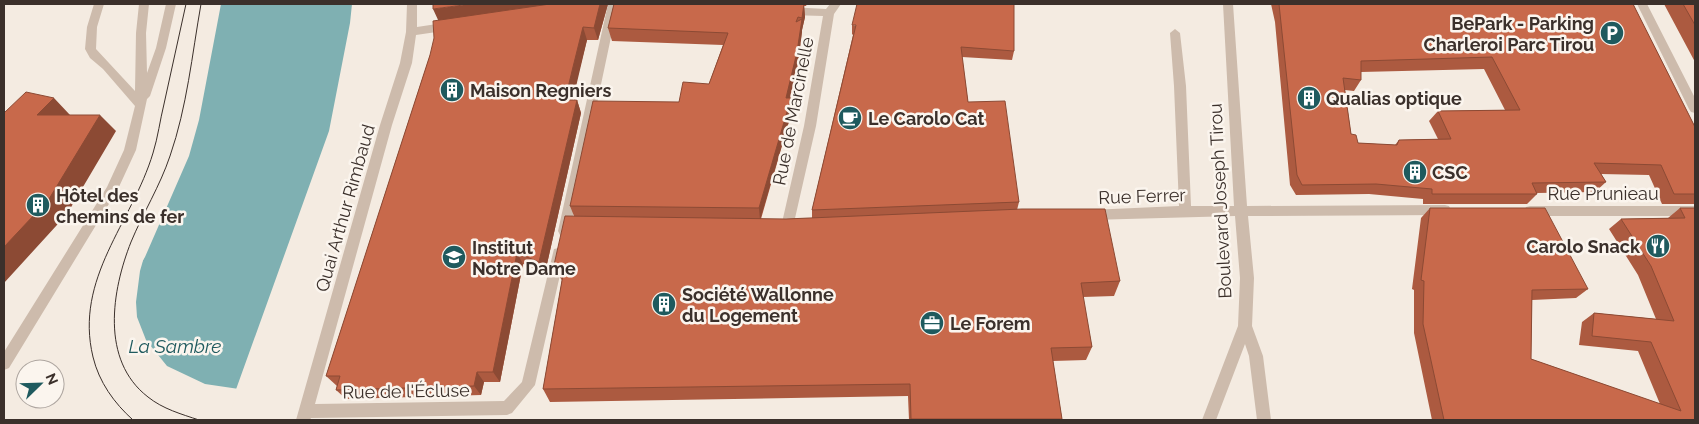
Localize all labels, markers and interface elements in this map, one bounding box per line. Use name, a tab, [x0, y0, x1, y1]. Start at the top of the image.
place label: BePark - Parking Charleroi Parc Tirou	[1424, 13, 1594, 55]
parking icon: BePark - Parking Charleroi Parc Tirou	[1599, 20, 1625, 46]
street label: Rue de Marcinelle	[768, 35, 818, 187]
building icon: Maison Regniers	[439, 77, 465, 103]
place label: Maison Regniers	[470, 80, 611, 101]
building icon: Qualias optique	[1296, 85, 1322, 111]
place label: Qualias optique	[1326, 88, 1462, 109]
street label: Boulevard Joseph Tirou	[1204, 103, 1236, 299]
cafe icon: Le Carolo Cat	[837, 105, 863, 131]
place label: Le Carolo Cat	[868, 108, 985, 129]
street label: Quai Arthur Rimbaud	[311, 122, 379, 294]
building icon: CSC	[1402, 159, 1428, 185]
place label: CSC	[1432, 162, 1468, 183]
street label: Rue Prunieau	[1547, 183, 1659, 204]
street label: Rue Ferrer	[1098, 184, 1187, 208]
place label: Hôtel des chemins de fer	[56, 185, 184, 227]
building icon: Hôtel des chemins de fer	[25, 192, 51, 218]
restaurant icon: Carolo Snack	[1645, 233, 1671, 259]
place label: Carolo Snack	[1526, 236, 1641, 257]
place label: Institut Notre Dame	[472, 237, 576, 279]
school or university icon: Institut Notre Dame	[441, 244, 467, 270]
place label: Société Wallonne du Logement	[682, 284, 834, 326]
building icon: Société Wallonne du Logement	[651, 291, 677, 317]
office icon: Le Forem	[919, 310, 945, 336]
place label: Le Forem	[950, 313, 1031, 334]
water label: La Sambre	[128, 335, 222, 357]
north arrow	[15, 359, 65, 409]
text: N	[43, 371, 61, 387]
street label: Rue de l'Écluse	[342, 378, 470, 403]

